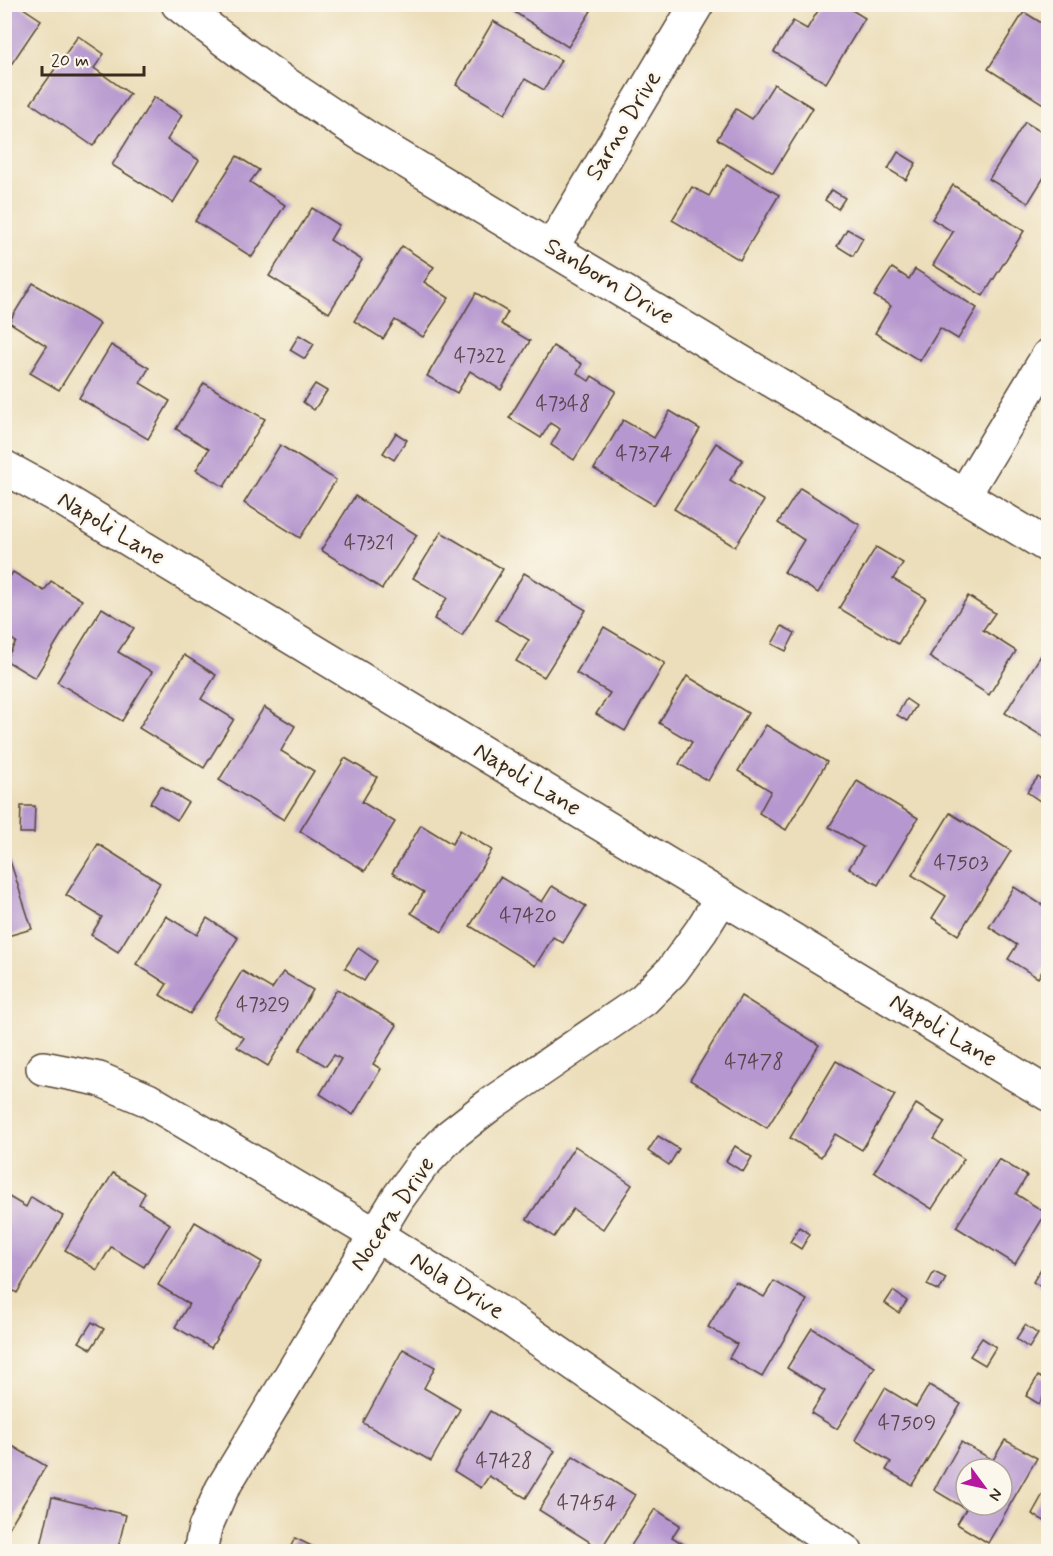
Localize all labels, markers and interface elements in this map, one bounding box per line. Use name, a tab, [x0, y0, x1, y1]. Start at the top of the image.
scale bar	[42, 39, 144, 77]
text: 20 m	[51, 49, 89, 73]
street label: Sarno Drive	[579, 65, 669, 187]
street label: Sanborn Drive	[538, 231, 680, 333]
house number: 47322	[454, 342, 506, 370]
house number: 47348	[535, 390, 591, 418]
house number: 47374	[616, 440, 673, 468]
street label: Napoli Lane	[51, 485, 171, 573]
house number: 47321	[344, 529, 394, 557]
street label: Napoli Lane	[467, 736, 587, 824]
house number: 47503	[933, 849, 989, 877]
house number: 47420	[499, 902, 557, 930]
street label: Napoli Lane	[883, 987, 1003, 1075]
house number: 47329	[236, 991, 290, 1019]
house number: 47478	[724, 1048, 784, 1076]
street label: Nocera Drive	[343, 1151, 443, 1277]
street label: Nola Drive	[404, 1245, 510, 1327]
house number: 47509	[878, 1409, 936, 1437]
house number: 47428	[476, 1447, 532, 1475]
north arrow	[954, 1457, 1014, 1517]
text: N	[984, 1484, 1007, 1505]
house number: 47454	[557, 1489, 617, 1517]

